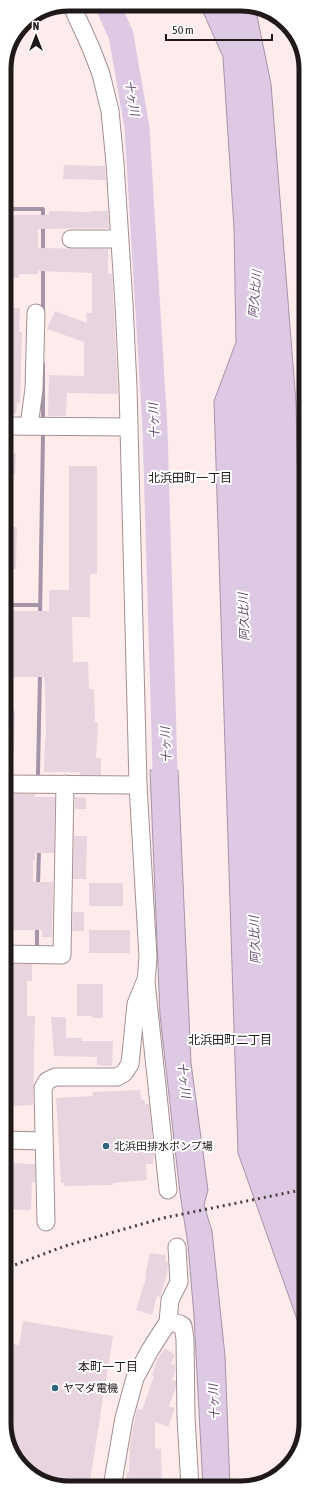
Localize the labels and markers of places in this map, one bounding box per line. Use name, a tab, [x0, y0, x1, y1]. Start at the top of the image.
place label: 北浜田排水ポンプ場	[114, 1140, 213, 1152]
marker: 北浜田排水ポンプ場	[101, 1141, 111, 1151]
place label: ヤマダ電機	[63, 1382, 118, 1394]
marker: ヤマダ電機	[50, 1383, 60, 1393]

